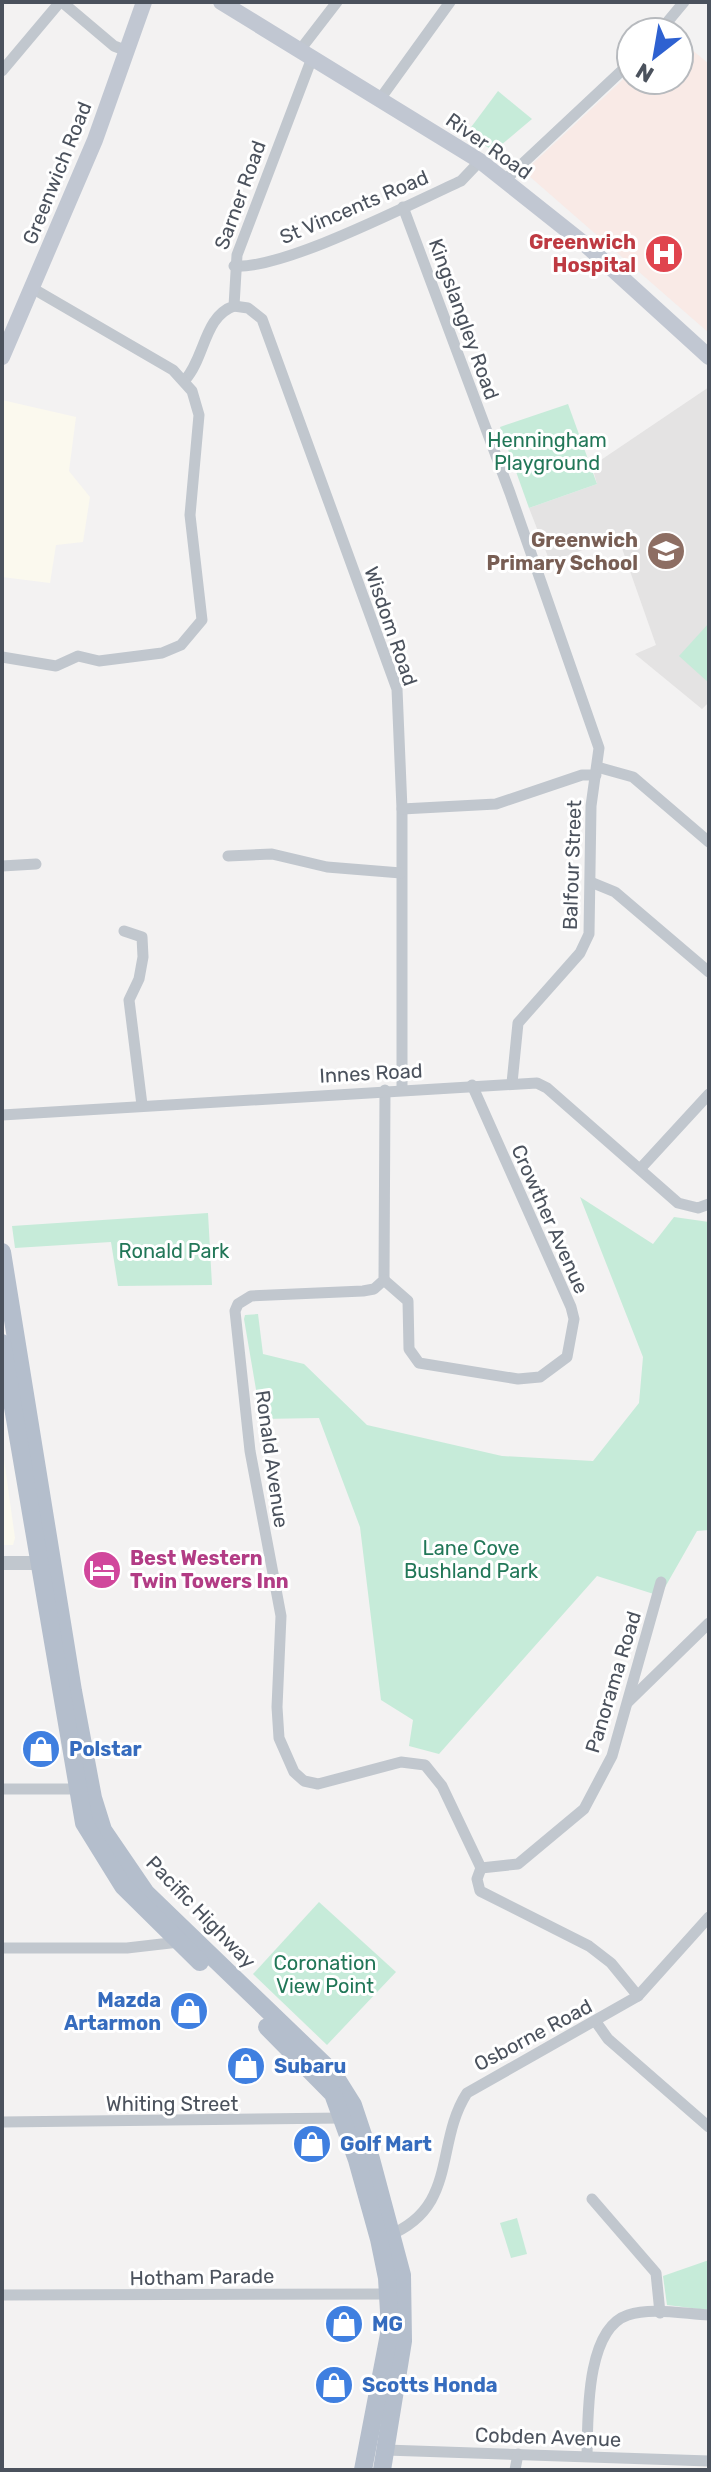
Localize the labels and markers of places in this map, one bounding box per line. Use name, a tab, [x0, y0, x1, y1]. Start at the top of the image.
place label: Greenwich Hospital	[529, 230, 636, 277]
hospital icon: Greenwich Hospital	[643, 233, 685, 275]
place label: Greenwich Primary School	[487, 528, 638, 575]
school or university icon: Greenwich Primary School	[645, 530, 687, 572]
place label: Best Western Twin Towers Inn	[130, 1546, 289, 1593]
hotel icon: Best Western Twin Towers Inn	[81, 1549, 123, 1591]
shop icon: Polstar	[20, 1728, 62, 1770]
place label: Polstar	[69, 1737, 142, 1761]
place label: Mazda Artarmon	[64, 1988, 161, 2035]
shop icon: Mazda Artarmon	[168, 1990, 210, 2032]
shop icon: Subaru	[225, 2045, 267, 2087]
place label: Subaru	[274, 2054, 346, 2078]
shop icon: Golf Mart	[291, 2123, 333, 2165]
place label: Golf Mart	[340, 2132, 432, 2156]
shop icon: MG	[323, 2303, 365, 2345]
place label: MG	[372, 2312, 403, 2336]
shop icon: Scotts Honda	[313, 2364, 355, 2406]
place label: Scotts Honda	[362, 2373, 498, 2397]

